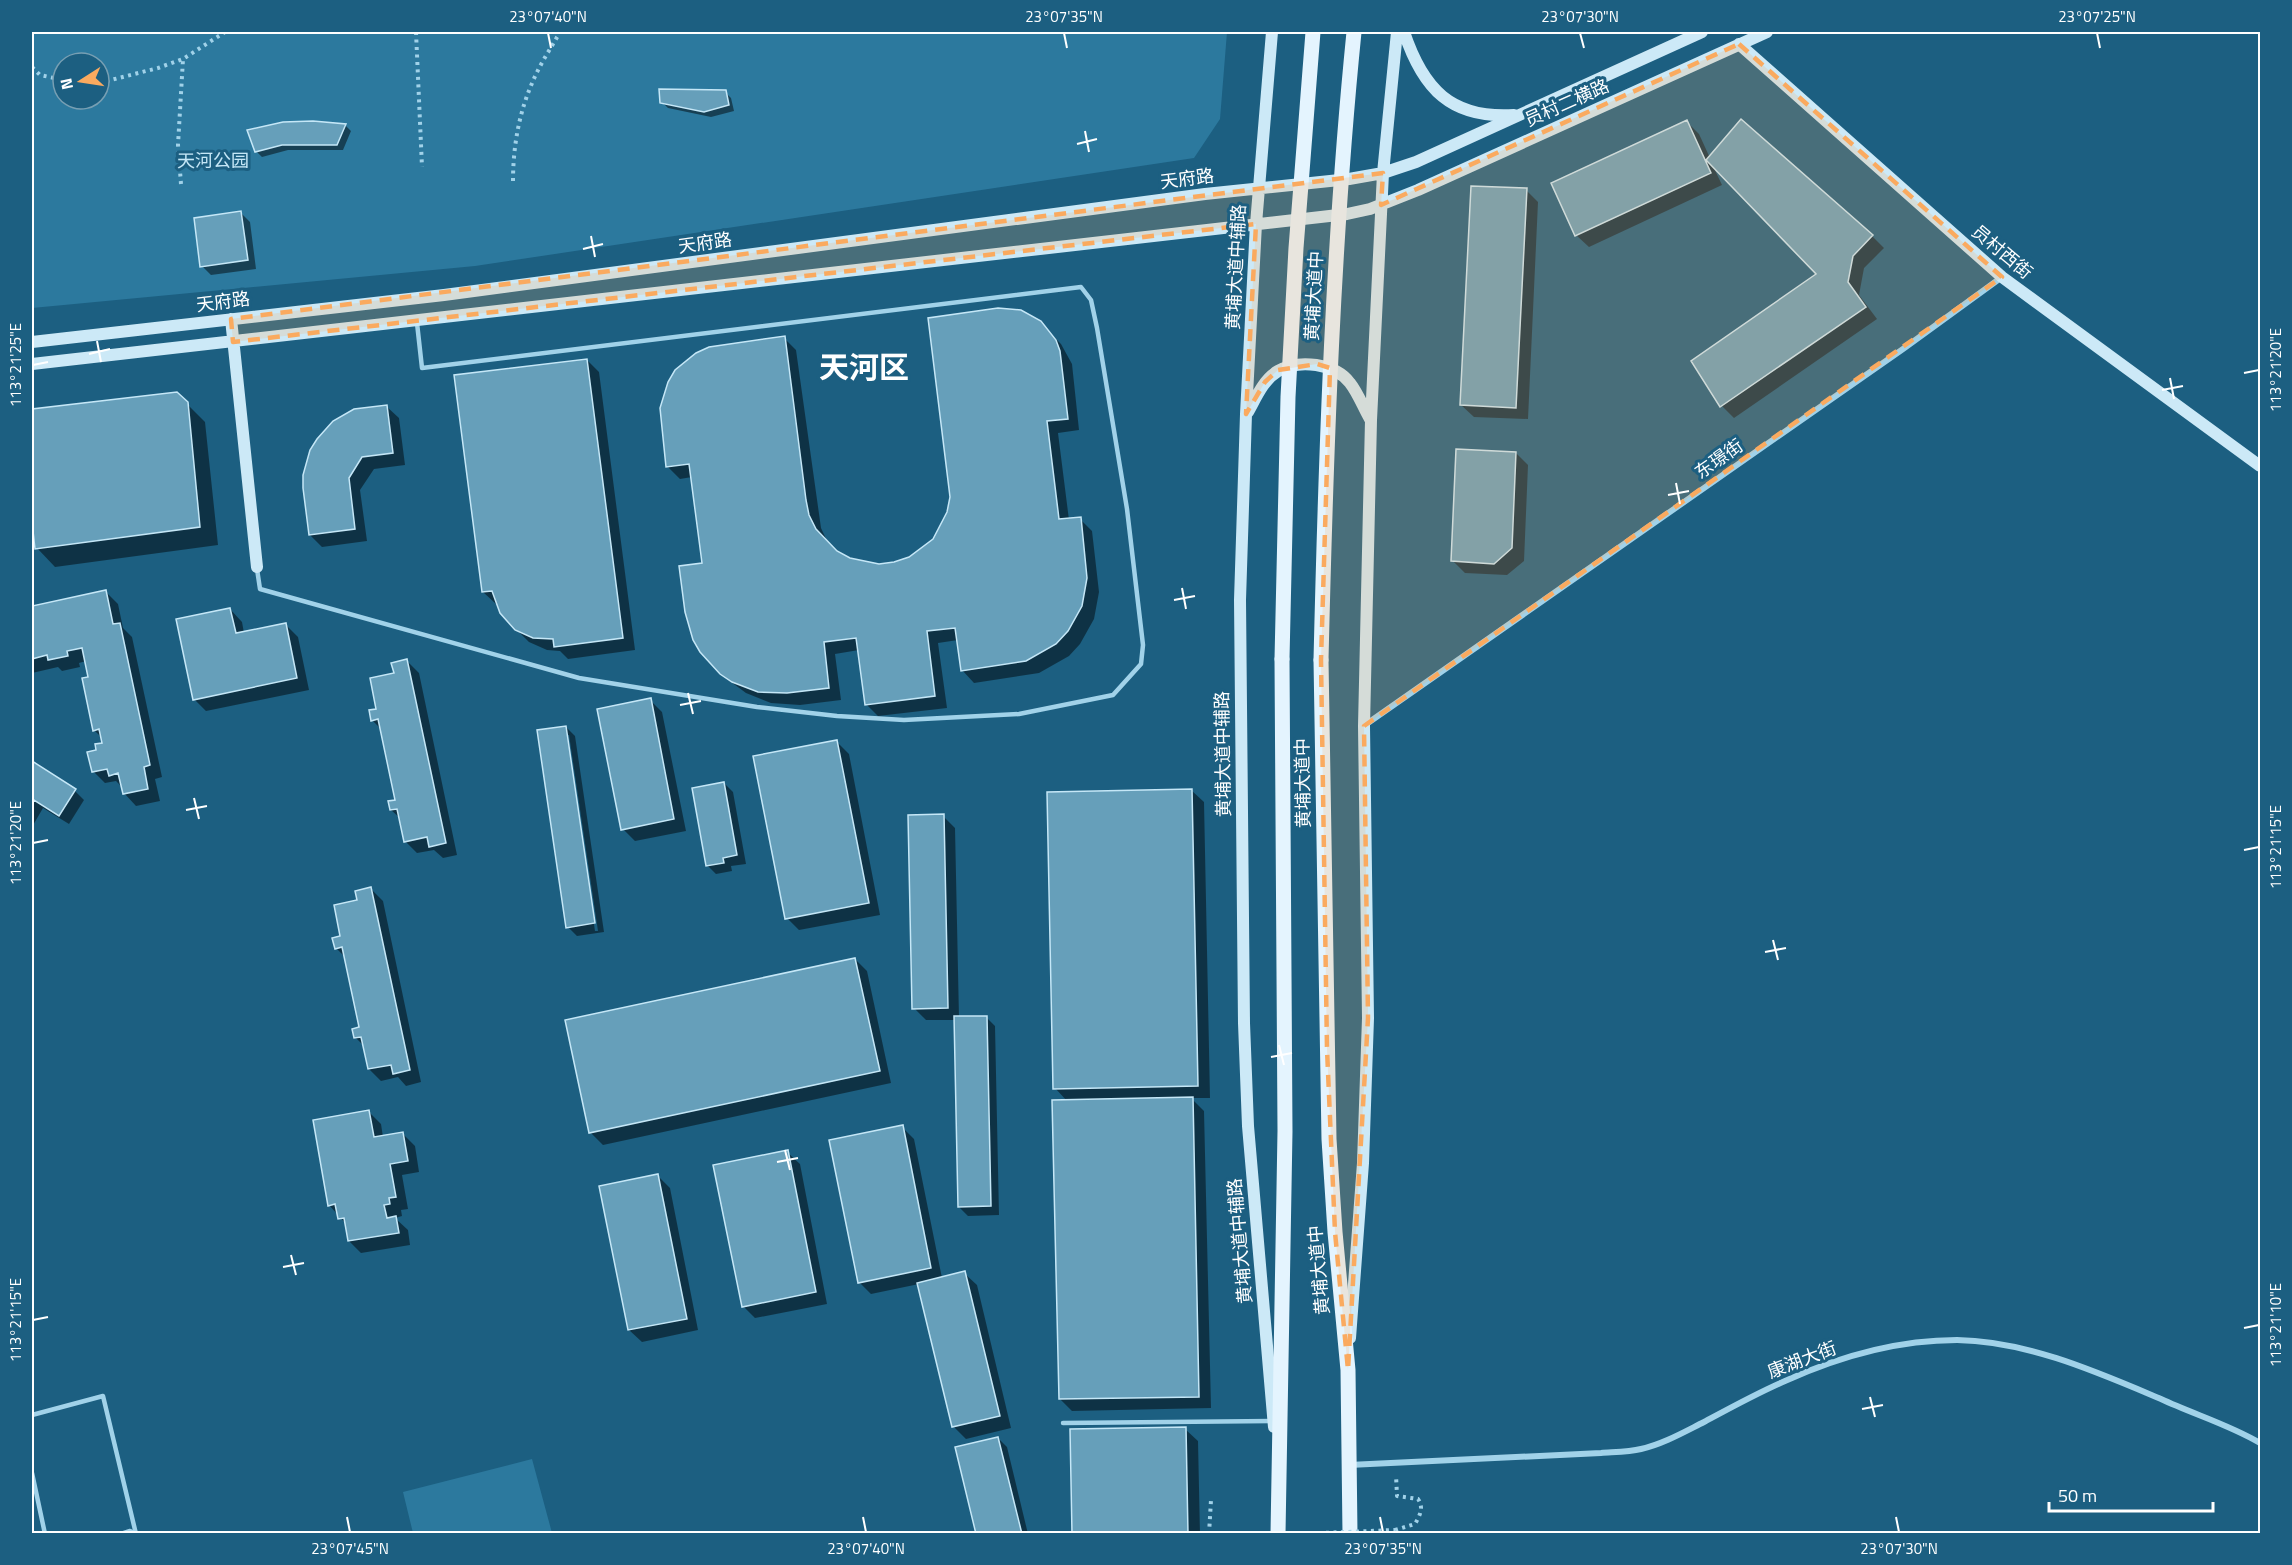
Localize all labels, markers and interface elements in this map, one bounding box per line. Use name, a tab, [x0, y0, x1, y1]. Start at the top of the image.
text: 23°07'40"N	[509, 5, 587, 28]
text: 23°07'35"N	[1025, 5, 1103, 28]
text: 23°07'30"N	[1541, 5, 1619, 28]
text: 23°07'25"N	[2058, 5, 2136, 28]
north arrow	[51, 51, 111, 111]
street label: 员村二横路	[1520, 72, 1613, 133]
text: N	[53, 76, 79, 92]
park label: 天河公园	[177, 147, 249, 174]
street label: 天府路	[1158, 162, 1215, 195]
street label: 黄埔大道中辅路	[1219, 203, 1252, 331]
street label: 员村西街	[1966, 218, 2039, 285]
street label: 天府路	[676, 225, 734, 260]
street label: 黄埔大道中	[1298, 250, 1329, 342]
street label: 天府路	[194, 285, 251, 318]
text: 113°21'25"E	[4, 323, 27, 407]
text: 113°21'20"E	[2264, 328, 2287, 412]
district label: 天河区	[819, 344, 909, 390]
street label: 东璟街	[1689, 432, 1749, 485]
street label: 黄埔大道中辅路	[1208, 691, 1237, 817]
street label: 黄埔大道中	[1288, 738, 1317, 828]
text: 113°21'20"E	[4, 801, 27, 885]
text: 113°21'15"E	[2264, 805, 2287, 889]
street label: 黄埔大道中辅路	[1221, 1177, 1258, 1305]
street label: 黄埔大道中	[1301, 1224, 1336, 1316]
text: 113°21'15"E	[4, 1278, 27, 1362]
text: 113°21'10"E	[2264, 1283, 2287, 1367]
street label: 康湖大街	[1763, 1334, 1840, 1385]
scale bar	[2049, 1475, 2212, 1513]
text: 50 m	[2058, 1482, 2097, 1509]
text: 23°07'45"N	[311, 1537, 389, 1560]
text: 23°07'40"N	[827, 1537, 905, 1560]
text: 23°07'35"N	[1344, 1537, 1422, 1560]
text: 23°07'30"N	[1860, 1537, 1938, 1560]

